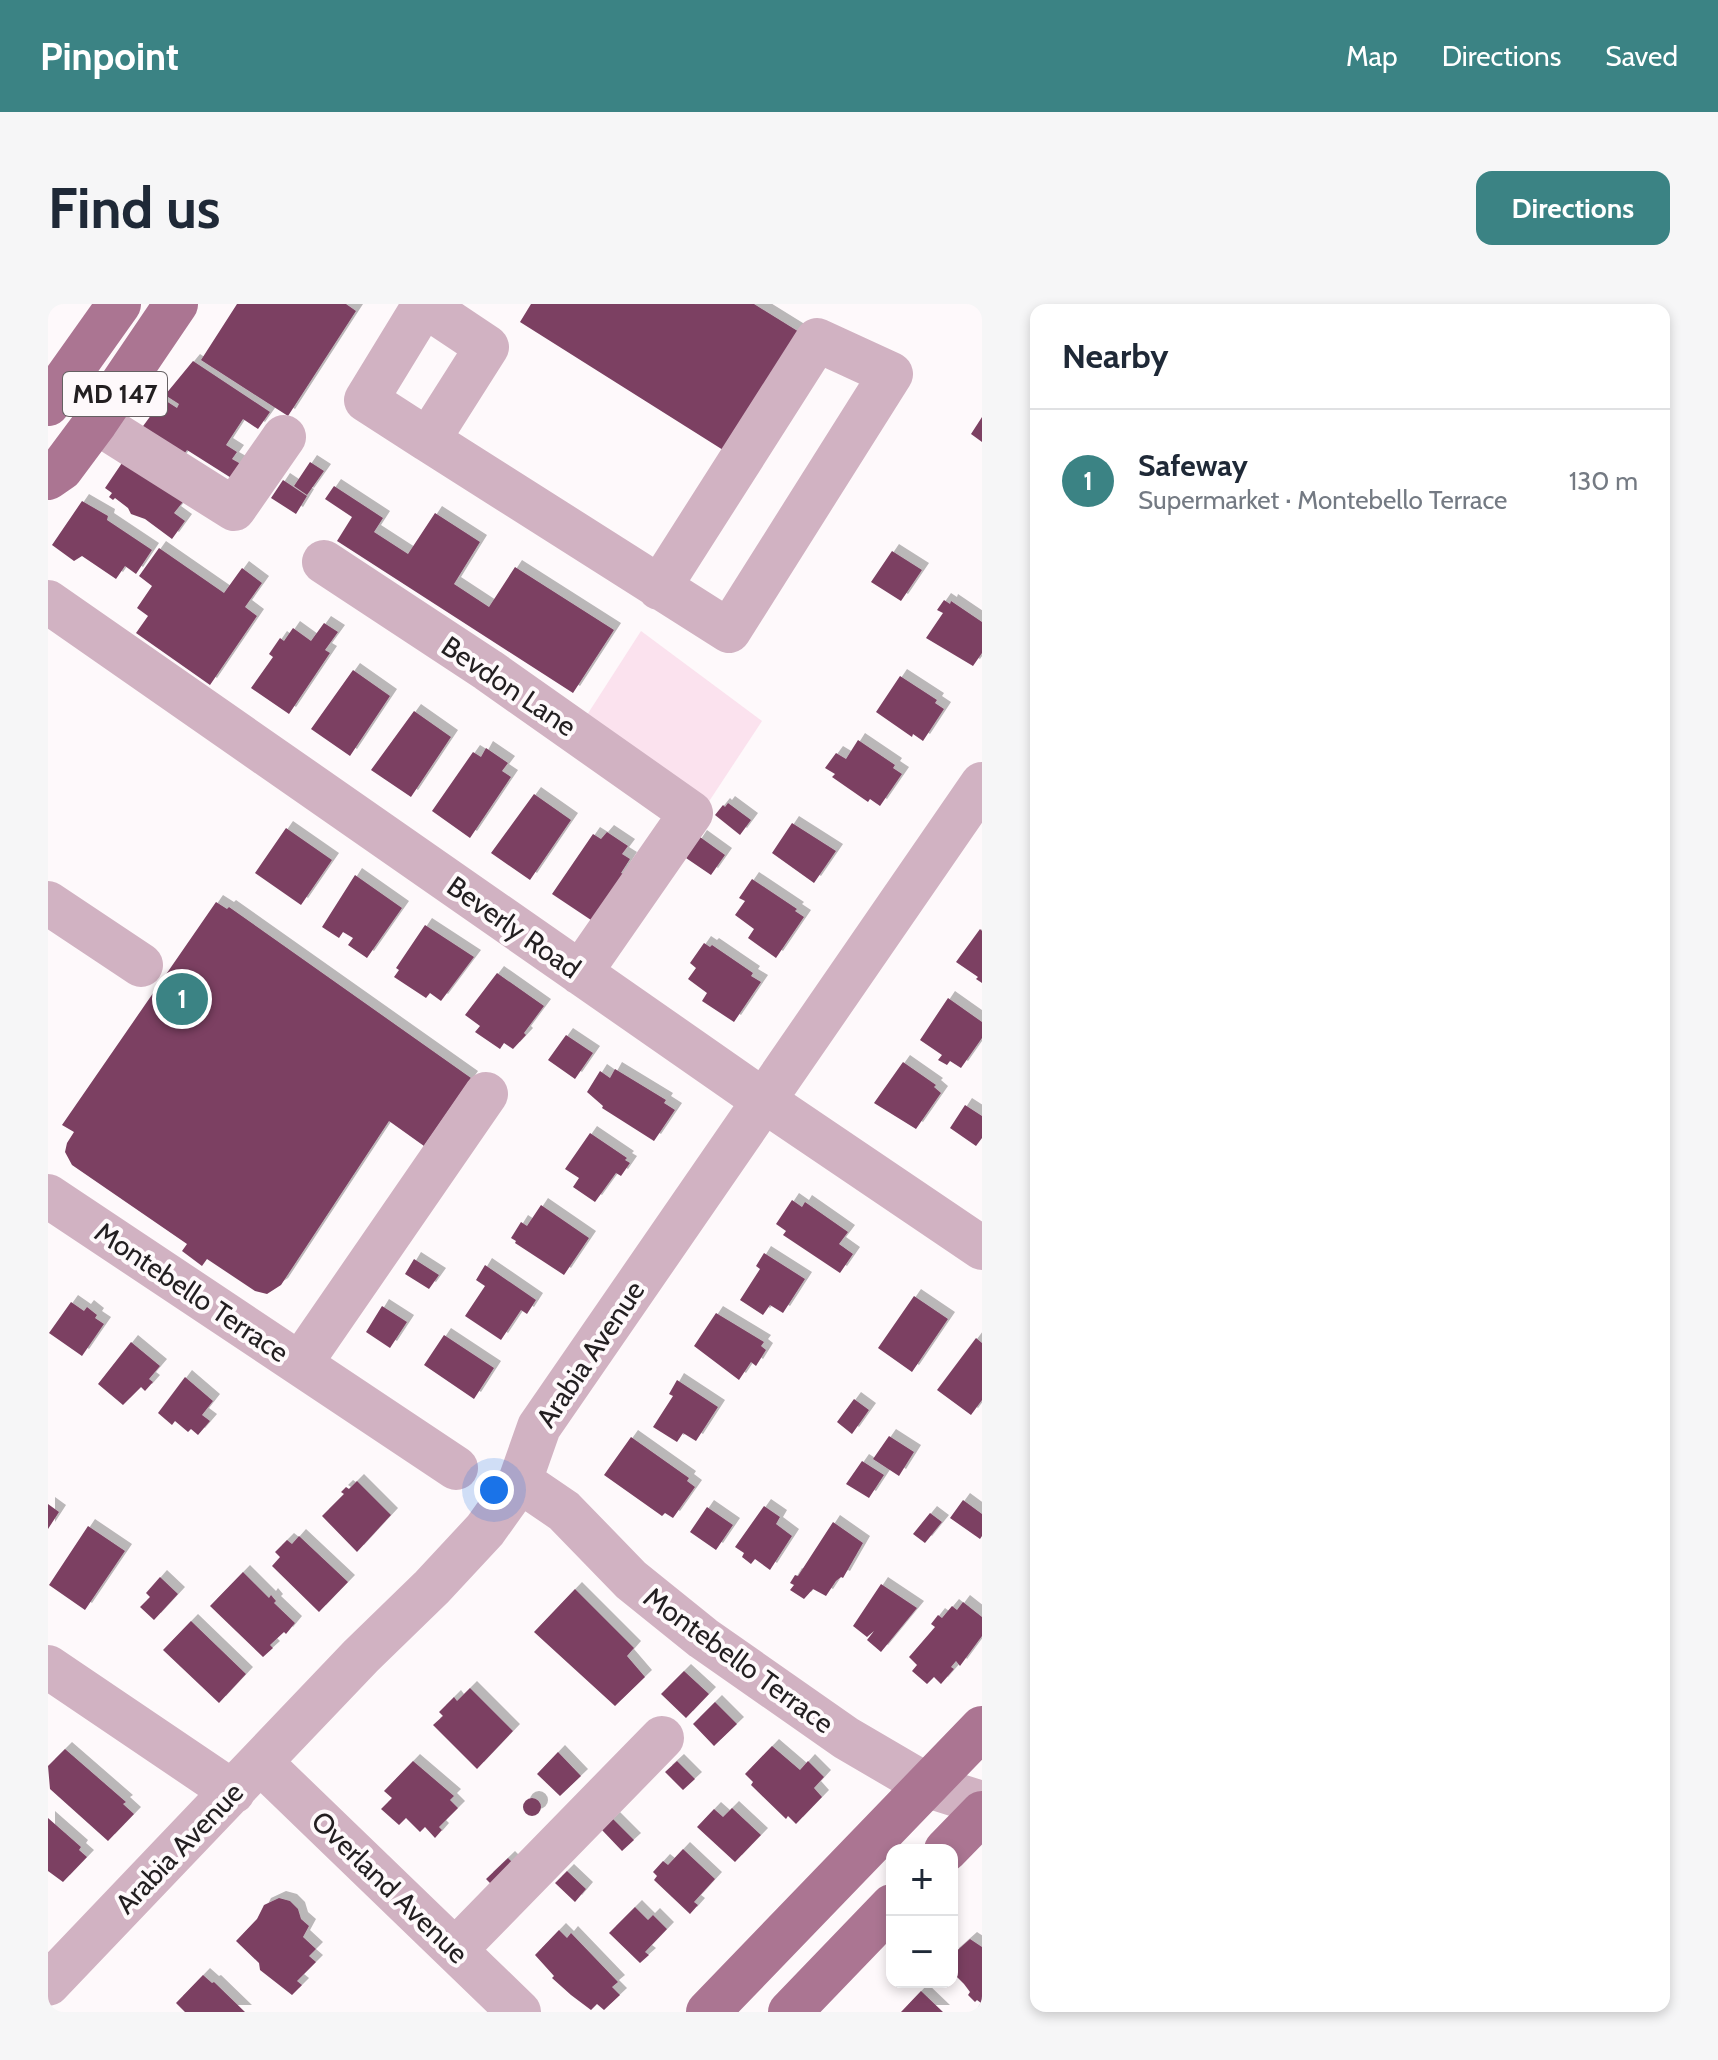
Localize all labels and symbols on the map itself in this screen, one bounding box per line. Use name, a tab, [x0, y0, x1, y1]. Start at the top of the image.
road number: MD 147	[63, 372, 167, 416]
street label: Bevdon Lane	[435, 629, 583, 743]
street label: Beverly Road	[441, 869, 587, 985]
pin: 1	[156, 969, 208, 1029]
street label: Montebello Terrace	[89, 1215, 295, 1369]
street label: Arabia Avenue	[529, 1274, 651, 1434]
your location	[474, 1470, 514, 1510]
street label: Montebello Terrace	[637, 1580, 841, 1740]
street label: Arabia Avenue	[108, 1775, 250, 1921]
street label: Overland Avenue	[305, 1804, 475, 1970]

